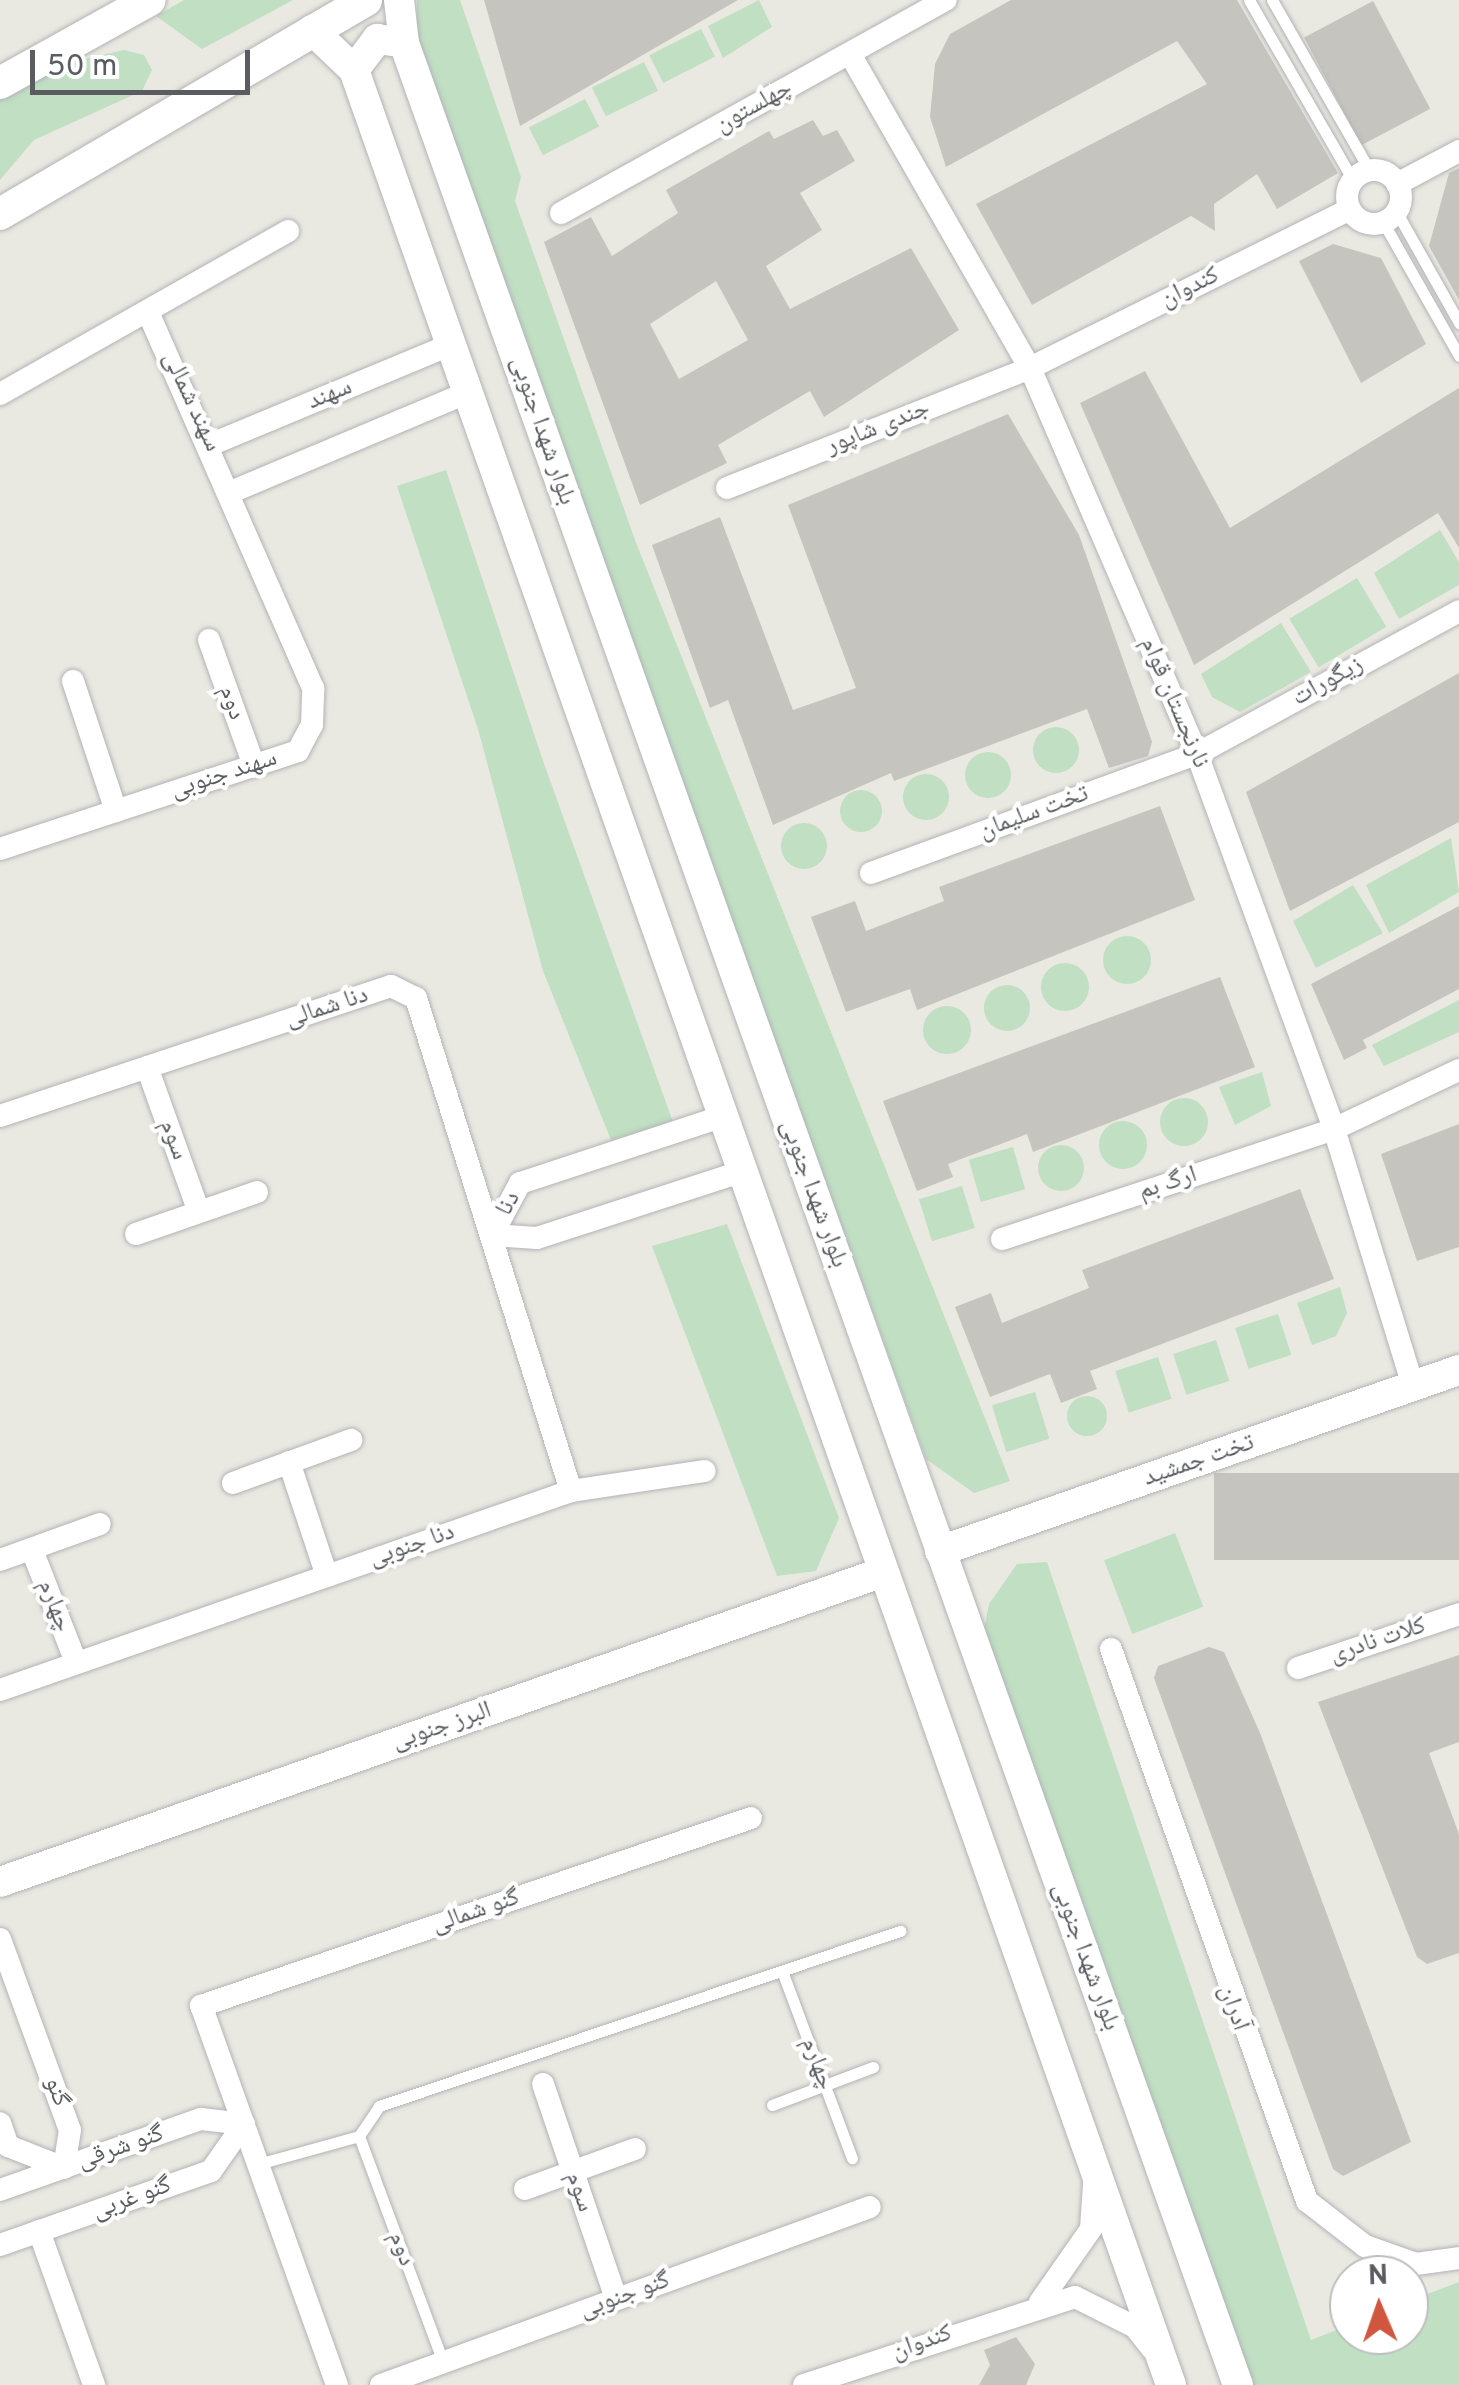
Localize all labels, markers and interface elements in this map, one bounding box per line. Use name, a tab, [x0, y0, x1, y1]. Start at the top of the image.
scale bar	[35, 30, 255, 92]
text: 50 m	[47, 49, 117, 86]
street label: چهلستون	[710, 74, 798, 140]
street label: کندوان	[1156, 261, 1224, 315]
street label: سهند شمالی	[155, 347, 227, 457]
street label: بلوار شهدا جنوبی	[503, 353, 581, 509]
street label: سهند	[303, 373, 357, 417]
street label: جندی شاپور	[822, 394, 934, 462]
street label: نارنجستان قوام	[1133, 633, 1215, 773]
street label: زیگورات	[1287, 650, 1369, 714]
street label: دوم	[211, 682, 251, 724]
street label: سهند جنوبی	[167, 744, 281, 806]
street label: تخت سلیمان	[975, 779, 1093, 847]
street label: دنا شمالی	[282, 981, 372, 1035]
street label: سوم	[152, 1116, 194, 1164]
street label: بلوار شهدا جنوبی	[772, 1116, 854, 1272]
street label: ارگ بم	[1135, 1161, 1201, 1207]
street label: دنا	[490, 1186, 528, 1222]
street label: تخت جمشید	[1140, 1428, 1258, 1494]
street label: دنا جنوبی	[365, 1517, 459, 1575]
street label: چهارم	[30, 1576, 78, 1636]
street label: کلات نادری	[1326, 1611, 1430, 1671]
street label: البرز جنوبی	[388, 1696, 496, 1758]
street label: بلوار شهدا جنوبی	[1044, 1879, 1126, 2035]
street label: گنو شمالی	[428, 1883, 524, 1941]
street label: آدران	[1211, 1981, 1255, 2035]
street label: چهارم	[794, 2034, 840, 2094]
street label: گنو	[37, 2073, 75, 2111]
street label: گنو شرقی	[74, 2119, 168, 2177]
street label: سوم	[558, 2168, 600, 2216]
street label: گنو غربی	[88, 2171, 176, 2227]
street label: دوم	[381, 2228, 421, 2270]
north arrow	[1329, 2255, 1429, 2355]
text: N	[1367, 2259, 1389, 2295]
street label: گنو جنوبی	[576, 2266, 674, 2326]
street label: کندوان	[888, 2319, 956, 2367]

